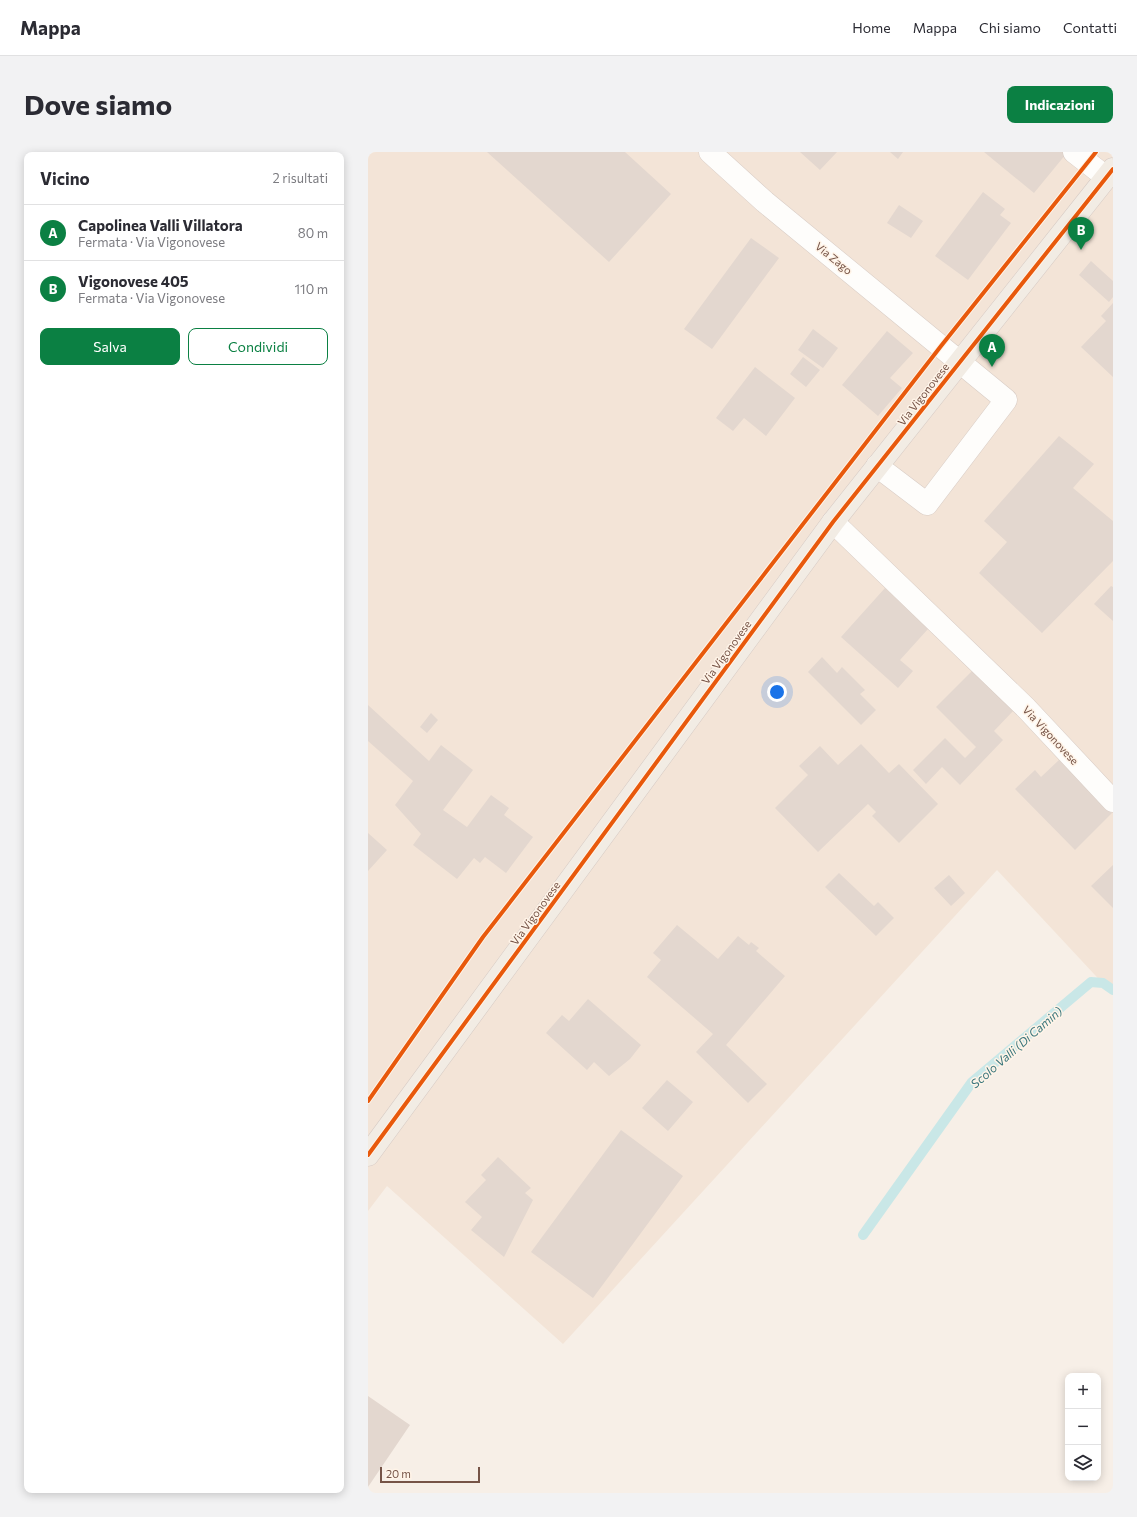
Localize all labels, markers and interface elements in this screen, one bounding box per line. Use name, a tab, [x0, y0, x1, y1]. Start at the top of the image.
text: Mappa	[20, 16, 81, 39]
text: Home	[852, 19, 891, 36]
text: Mappa	[913, 19, 957, 36]
text: Chi siamo	[979, 19, 1041, 36]
text: Contatti	[1063, 19, 1117, 36]
button: Indicazioni	[1007, 86, 1113, 123]
text: Dove siamo	[24, 87, 172, 121]
text: Vicino	[40, 168, 90, 189]
text: 2 risultati	[272, 170, 328, 186]
text: Capolinea Valli Villatora	[78, 216, 243, 234]
pin: B	[1068, 217, 1094, 250]
text: A	[48, 225, 58, 241]
text: 80 m	[298, 225, 328, 241]
text: Fermata · Via Vigonovese	[78, 234, 225, 250]
street label: Via Zago	[813, 239, 855, 277]
text: Vigonovese 405	[78, 272, 189, 290]
text: B	[49, 281, 57, 297]
text: 110 m	[295, 281, 328, 297]
text: Fermata · Via Vigonovese	[78, 290, 225, 306]
button: Salva	[40, 328, 180, 365]
button: Condividi	[188, 328, 328, 365]
pin: A	[979, 334, 1005, 367]
street label: Via Vigonovese	[895, 360, 952, 428]
street label: Via Vigonovese	[698, 617, 754, 686]
your location	[767, 682, 787, 702]
street label: Via Vigonovese	[1020, 703, 1082, 767]
street label: Via Vigonovese	[507, 878, 563, 947]
water label: Scolo Valli (Di Camin)	[967, 1003, 1065, 1090]
map controls	[1065, 1373, 1101, 1481]
button: +	[1065, 1373, 1101, 1409]
button: −	[1065, 1409, 1101, 1445]
button: layers	[1065, 1445, 1101, 1481]
scale bar	[380, 1465, 480, 1484]
text: 20 m	[386, 1467, 411, 1480]

